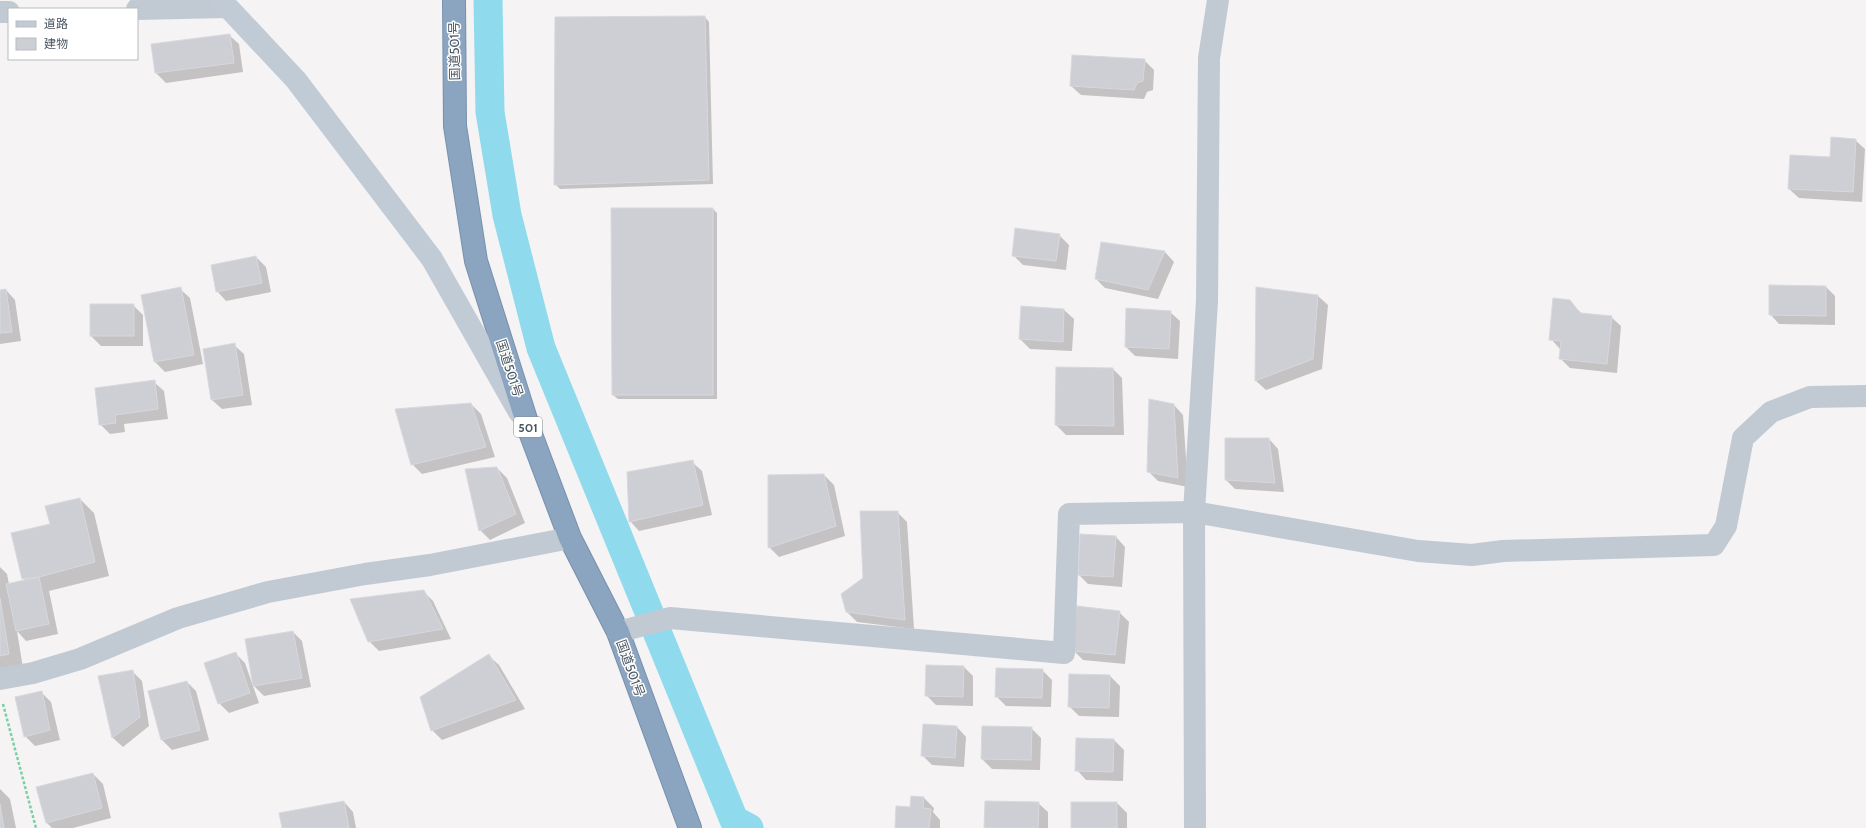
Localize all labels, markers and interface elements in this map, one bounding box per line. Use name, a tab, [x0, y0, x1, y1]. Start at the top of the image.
legend	[8, 8, 138, 60]
text: 道路	[44, 16, 68, 31]
street label: 国道501号	[445, 21, 463, 81]
text: 建物	[44, 36, 68, 51]
street label: 国道501号	[493, 337, 527, 399]
road number: 501	[514, 417, 542, 437]
street label: 国道501号	[613, 637, 649, 699]

